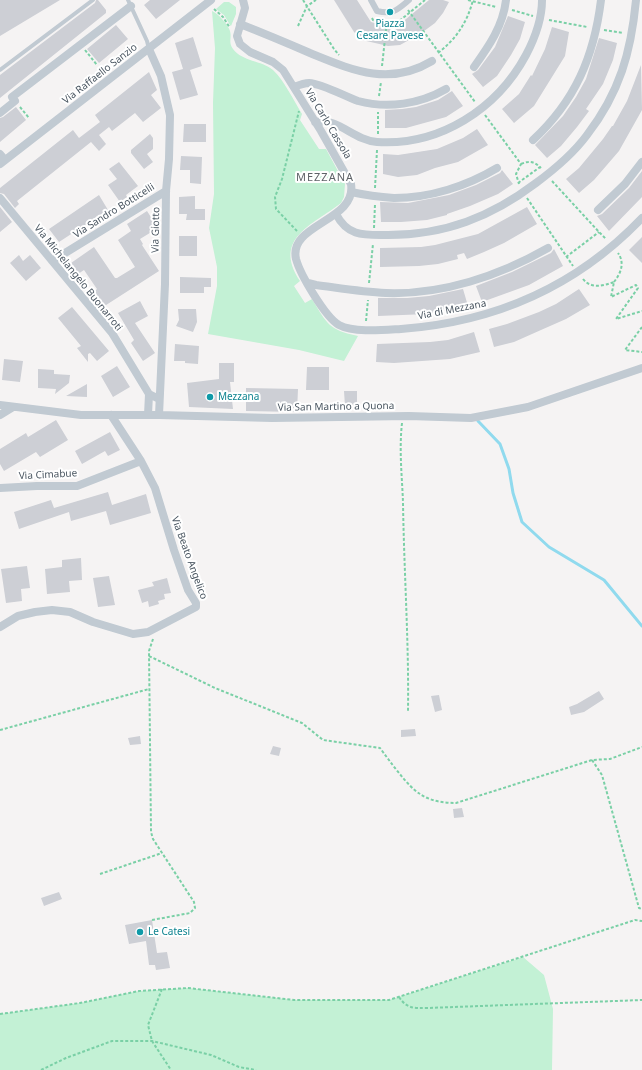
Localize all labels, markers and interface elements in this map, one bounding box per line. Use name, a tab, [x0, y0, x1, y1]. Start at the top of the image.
marker: Piazza Cesare Pavese	[385, 7, 395, 17]
place label: Piazza Cesare Pavese	[356, 18, 424, 42]
street label: Via Raffaello Sanzio	[60, 41, 140, 107]
street label: Via Carlo Cassola	[302, 87, 354, 161]
district label: MEZZANA	[296, 171, 354, 185]
street label: Via Sandro Botticelli	[71, 181, 157, 241]
street label: Via Giotto	[150, 207, 162, 253]
street label: Via Michelangelo Buonarroti	[31, 222, 125, 334]
street label: Via di Mezzana	[417, 297, 487, 323]
place label: Mezzana	[218, 391, 259, 403]
marker: Mezzana	[205, 392, 215, 402]
street label: Via San Martino a Quona	[278, 400, 394, 414]
street label: Via Cimabue	[18, 467, 78, 483]
street label: Via Beato Angelico	[168, 515, 210, 601]
place label: Le Catesi	[148, 926, 190, 938]
marker: Le Catesi	[135, 927, 145, 937]

